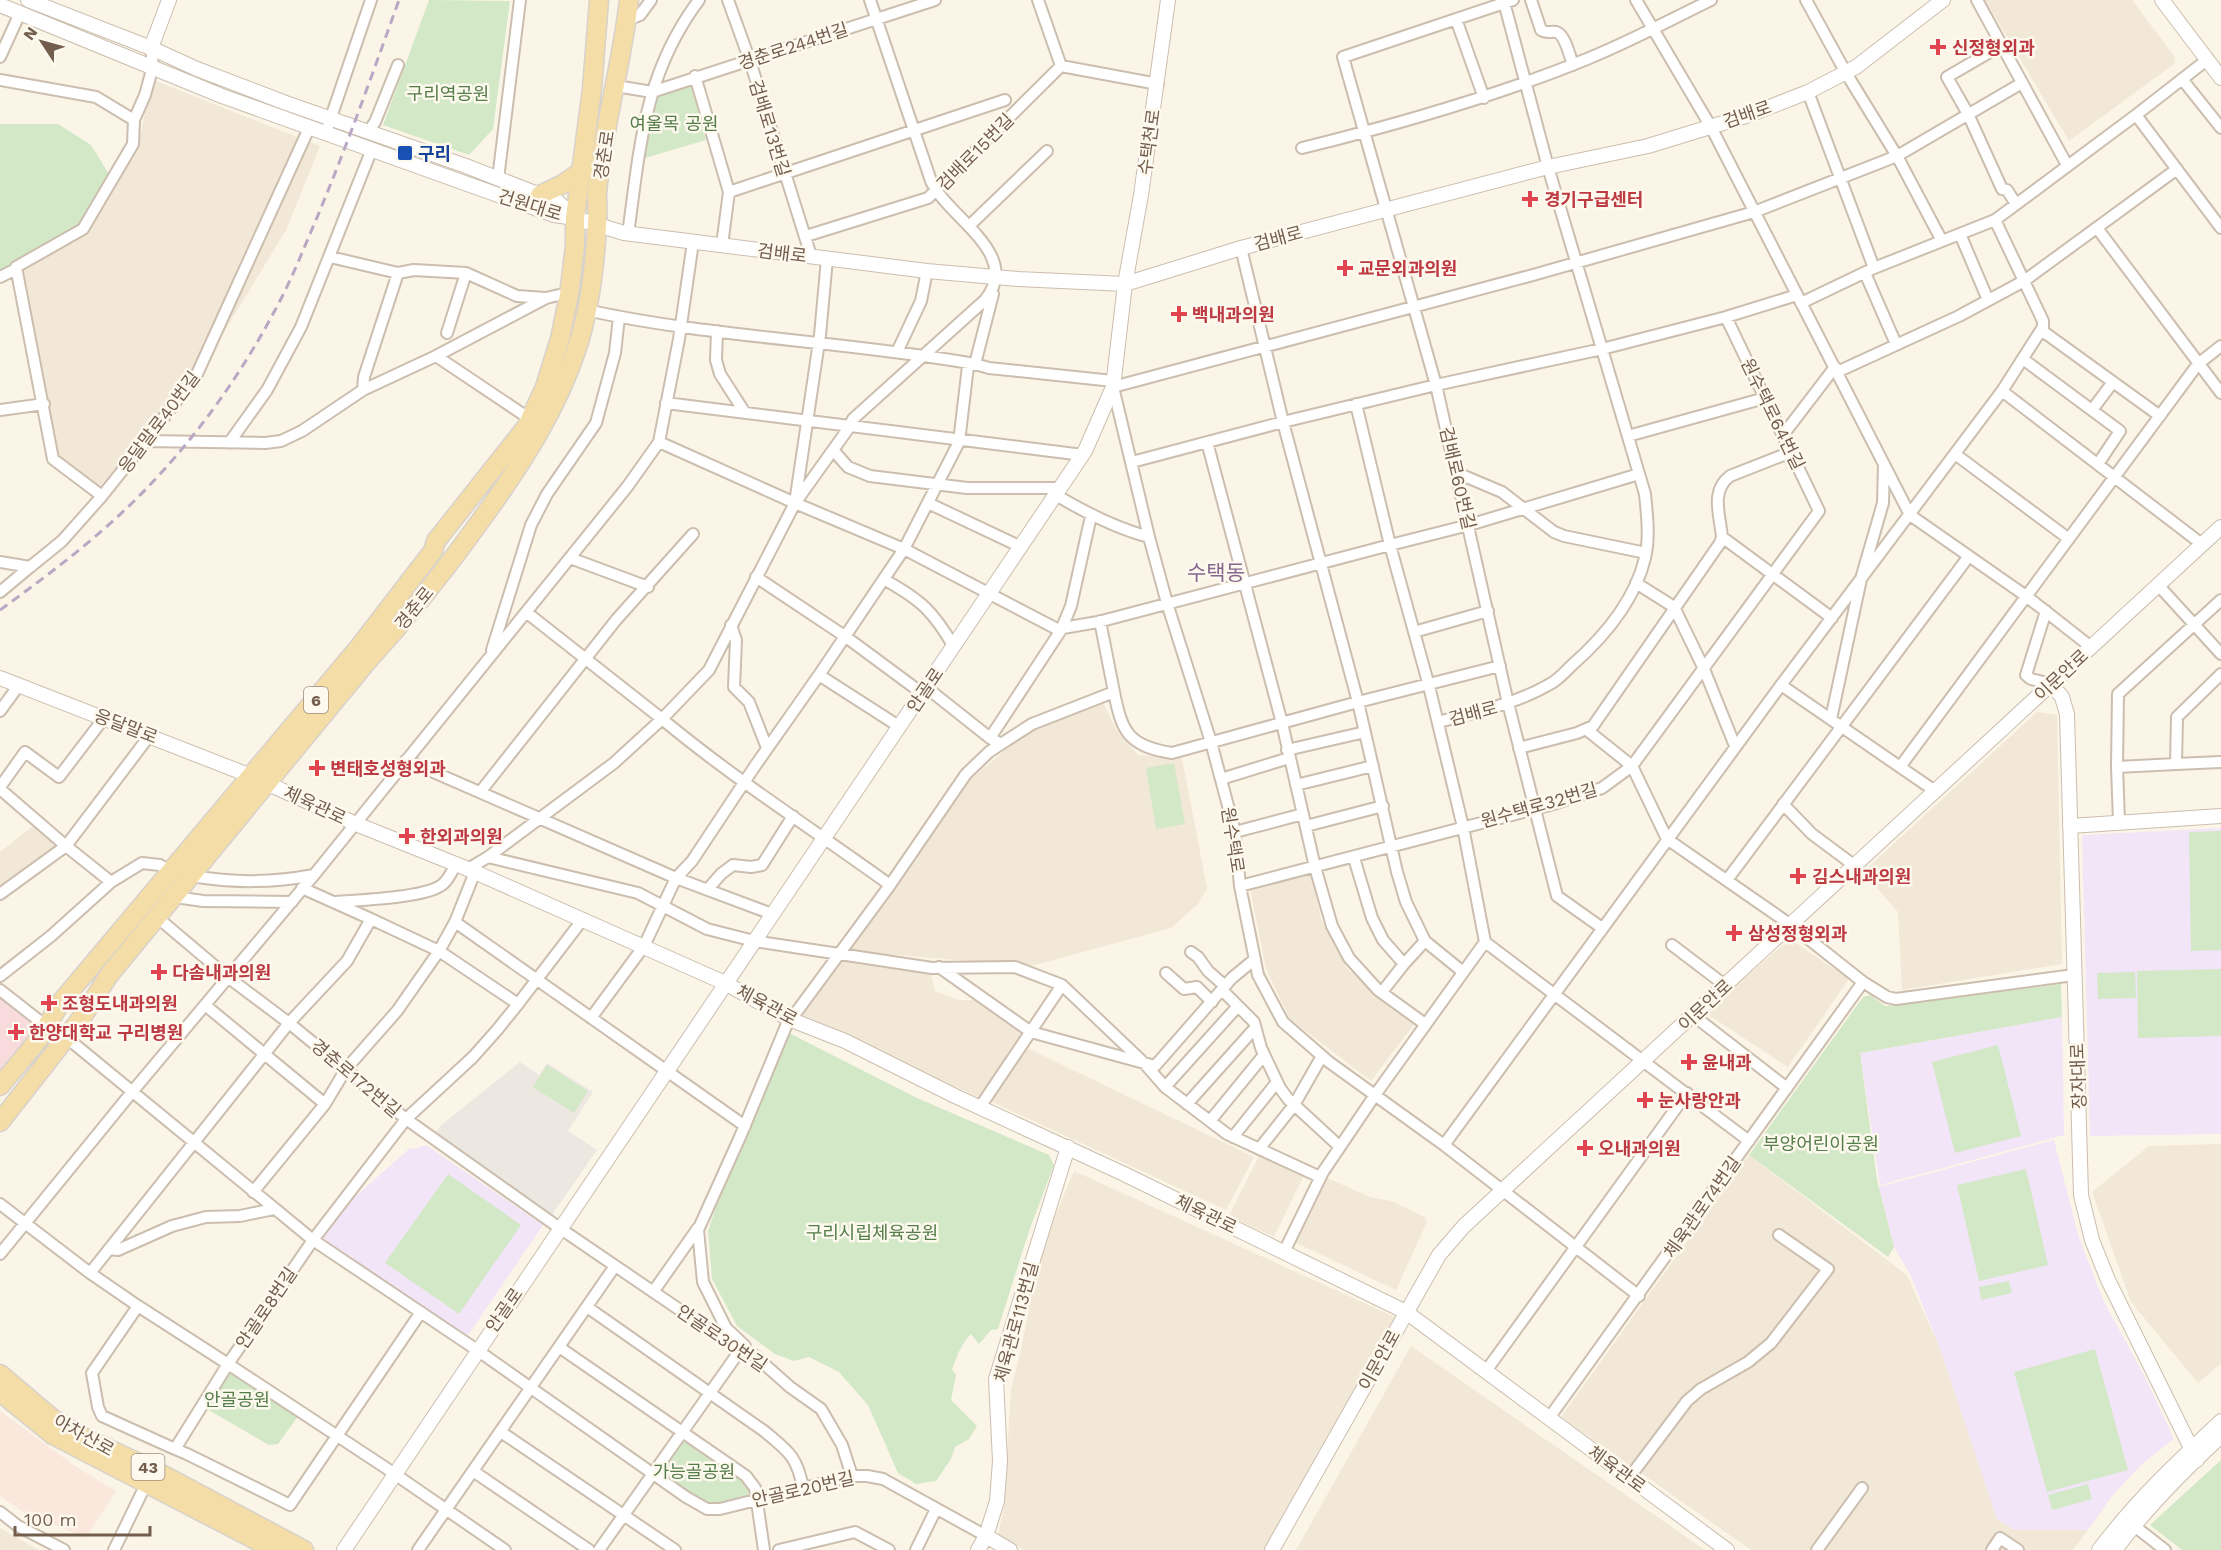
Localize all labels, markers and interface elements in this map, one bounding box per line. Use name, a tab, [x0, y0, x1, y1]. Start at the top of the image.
north arrow	[12, 12, 72, 72]
street label: 경춘로244번길	[735, 18, 851, 74]
text: N	[19, 23, 41, 44]
place label: 신정형외과	[1952, 37, 2035, 58]
marker: 신정형외과	[1929, 38, 1947, 56]
street label: 검배로13번길	[745, 77, 795, 179]
park label: 구리역공원	[407, 83, 489, 104]
street label: 검배로	[1720, 96, 1774, 132]
street label: 수택천로	[1134, 108, 1164, 176]
street label: 검배로15번길	[932, 109, 1018, 195]
park label: 여울목 공원	[630, 113, 718, 134]
street label: 경춘로	[590, 129, 618, 181]
place label: 구리	[418, 143, 451, 164]
marker: 구리	[396, 144, 414, 162]
street label: 건원대로	[495, 185, 565, 225]
place label: 경기구급센터	[1544, 189, 1643, 210]
marker: 경기구급센터	[1521, 190, 1539, 208]
street label: 검배로	[1251, 221, 1305, 255]
street label: 검배로	[756, 240, 808, 266]
place label: 교문외과의원	[1358, 258, 1457, 279]
marker: 교문외과의원	[1336, 259, 1354, 277]
place label: 백내과의원	[1192, 304, 1275, 325]
marker: 백내과의원	[1170, 305, 1188, 323]
street label: 원수택로64번길	[1737, 355, 1809, 473]
street label: 응달말로40번길	[114, 367, 204, 477]
street label: 검배로60번길	[1436, 425, 1480, 531]
district label: 수택동	[1187, 560, 1245, 585]
street label: 경춘로	[390, 582, 438, 634]
street label: 이문안로	[2030, 645, 2092, 705]
street label: 안골로	[902, 664, 948, 716]
road number: 6	[304, 687, 328, 713]
street label: 검배로	[1446, 696, 1500, 730]
street label: 응달말로	[91, 704, 161, 748]
place label: 변태호성형외과	[330, 758, 446, 779]
marker: 변태호성형외과	[308, 759, 326, 777]
street label: 원수택로32번길	[1478, 778, 1600, 832]
street label: 체육관로	[281, 781, 349, 829]
street label: 원수택로	[1217, 806, 1249, 874]
place label: 한외과의원	[420, 826, 503, 847]
marker: 한외과의원	[398, 827, 416, 845]
place label: 김스내과의원	[1812, 866, 1911, 887]
marker: 김스내과의원	[1789, 867, 1807, 885]
place label: 삼성정형외과	[1748, 923, 1848, 944]
marker: 삼성정형외과	[1725, 924, 1743, 942]
place label: 다솜내과의원	[172, 962, 271, 983]
marker: 다솜내과의원	[150, 963, 168, 981]
street label: 이문안로	[1674, 975, 1736, 1035]
street label: 체육관로	[733, 980, 801, 1030]
place label: 조형도내과의원	[62, 993, 178, 1014]
marker: 조형도내과의원	[40, 994, 58, 1012]
place label: 한양대학교 구리병원	[29, 1022, 183, 1043]
marker: 한양대학교 구리병원	[7, 1023, 25, 1041]
street label: 경춘로172번길	[307, 1034, 405, 1122]
street label: 장자대로	[2066, 1043, 2090, 1109]
place label: 윤내과	[1702, 1052, 1752, 1073]
marker: 윤내과	[1680, 1053, 1698, 1071]
place label: 눈사랑안과	[1658, 1090, 1741, 1111]
marker: 눈사랑안과	[1636, 1091, 1654, 1109]
park label: 부양어린이공원	[1763, 1133, 1879, 1154]
place label: 오내과의원	[1598, 1138, 1681, 1159]
marker: 오내과의원	[1576, 1139, 1594, 1157]
street label: 체육관로74번길	[1659, 1152, 1745, 1262]
street label: 체육관로	[1172, 1190, 1240, 1238]
park label: 구리시립체육공원	[806, 1222, 938, 1243]
street label: 체육관로113번길	[990, 1259, 1042, 1385]
street label: 안골로8번길	[231, 1263, 301, 1353]
street label: 안골로	[481, 1284, 527, 1336]
street label: 안골로30번길	[673, 1300, 771, 1376]
street label: 이문안로	[1354, 1326, 1404, 1394]
park label: 안골공원	[204, 1389, 270, 1410]
street label: 아차산로	[50, 1410, 118, 1460]
street label: 체육관로	[1584, 1441, 1650, 1497]
road number: 43	[132, 1454, 164, 1480]
park label: 가능골공원	[653, 1461, 735, 1482]
street label: 안골로20번길	[750, 1467, 856, 1511]
scale bar	[15, 1499, 150, 1537]
text: 100 m	[24, 1509, 77, 1530]

